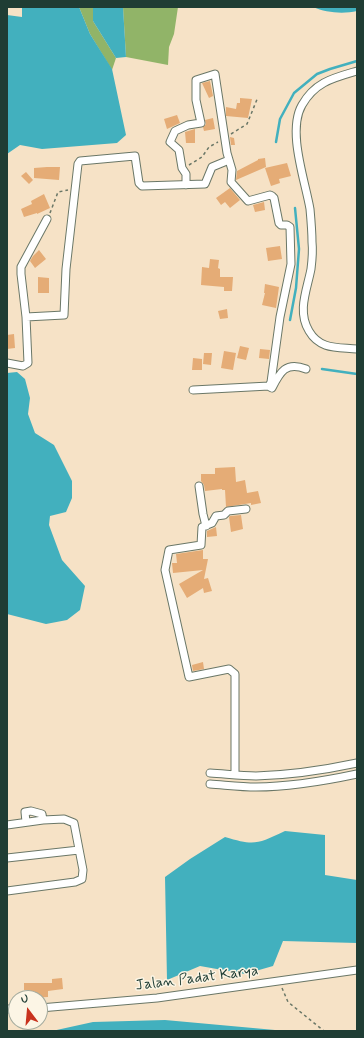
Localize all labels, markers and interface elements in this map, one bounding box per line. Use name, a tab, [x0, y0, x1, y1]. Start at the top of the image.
street label: Jalan Padat Karya	[135, 963, 259, 995]
north arrow	[8, 990, 48, 1030]
text: U	[20, 992, 30, 1007]

